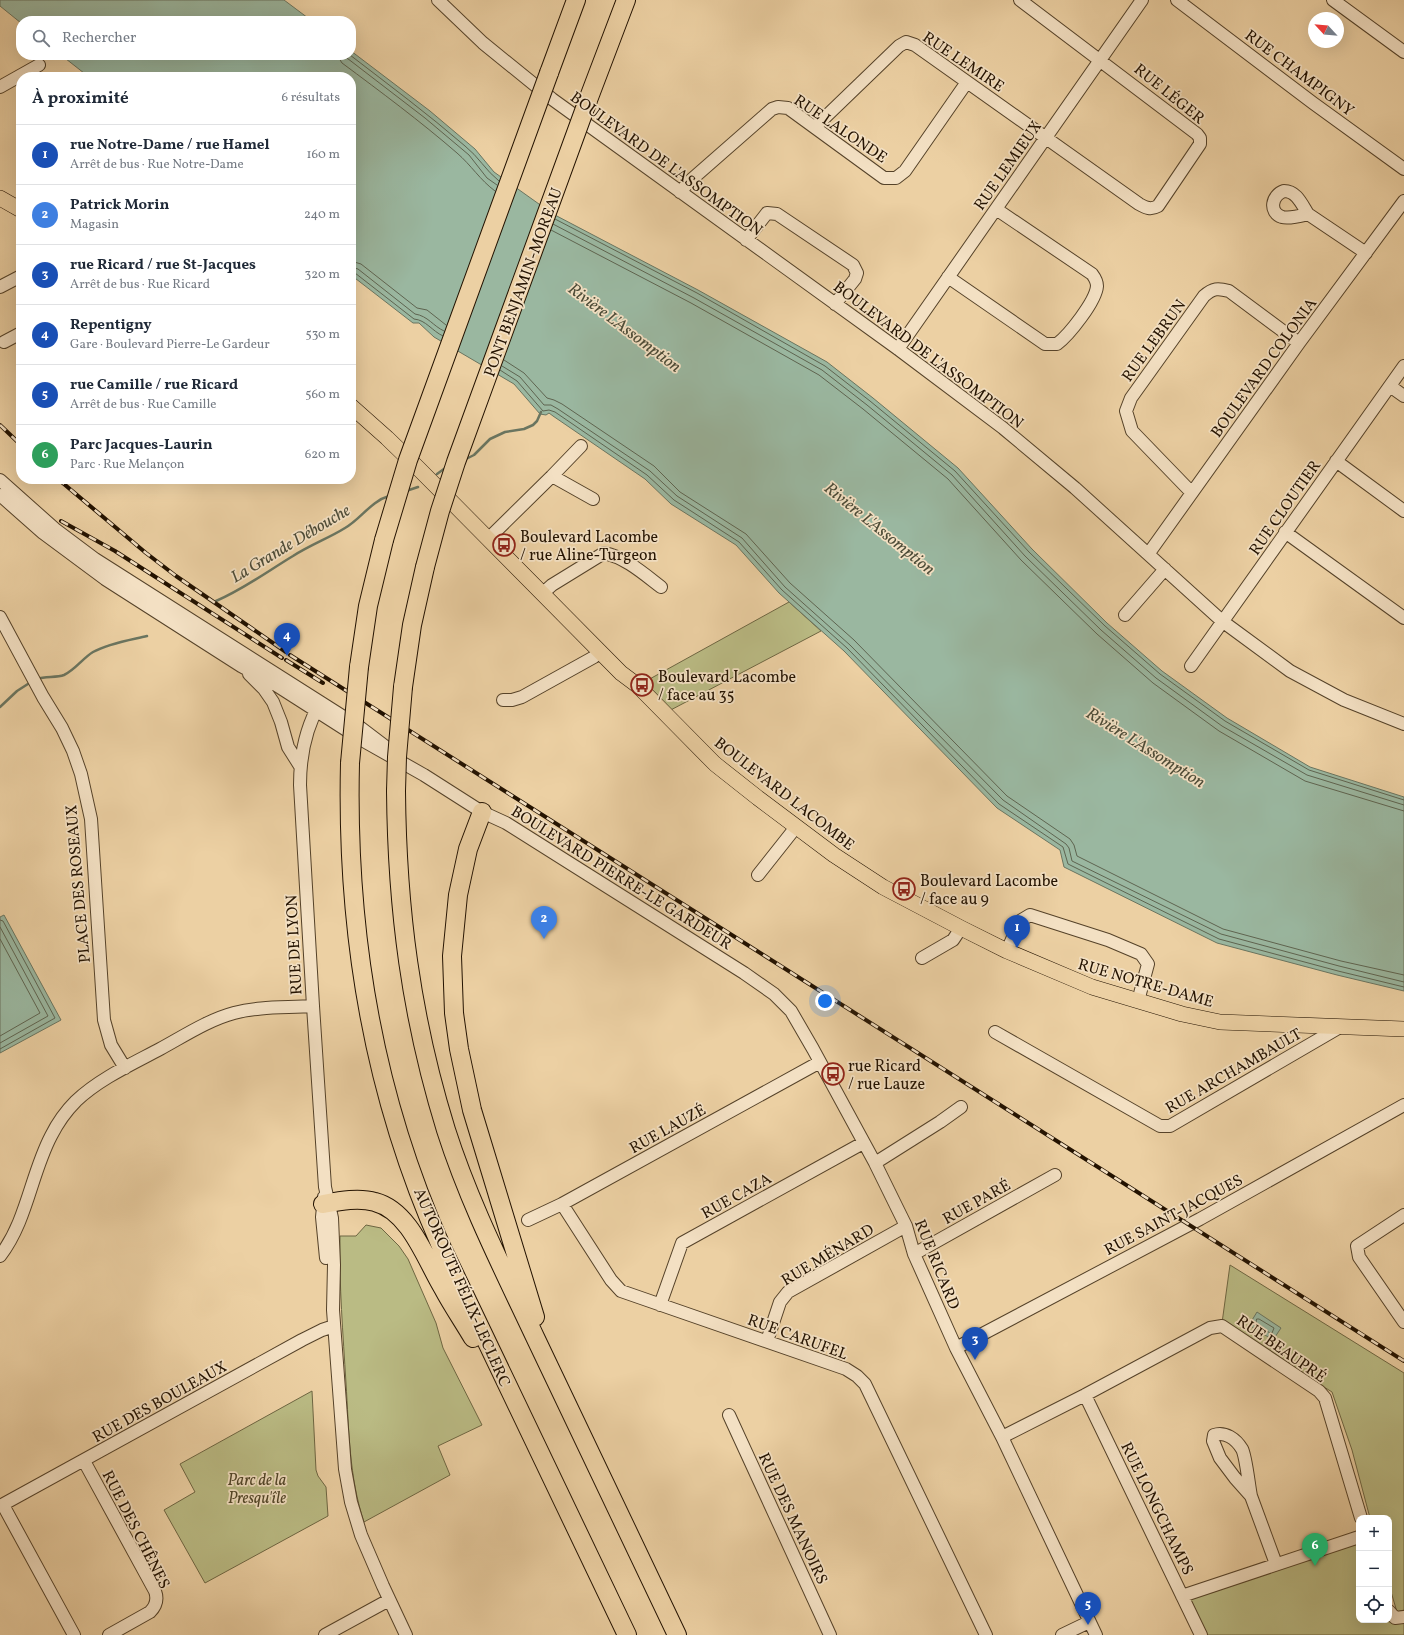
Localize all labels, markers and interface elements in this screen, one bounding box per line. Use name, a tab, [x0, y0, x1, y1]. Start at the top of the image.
north arrow	[1308, 12, 1344, 48]
search box	[16, 16, 356, 60]
street label: RUE CHAMPIGNY	[1240, 25, 1358, 122]
icon: search	[30, 27, 52, 49]
street label: RUE LEMIRE	[918, 27, 1008, 98]
text: Rechercher	[62, 28, 136, 49]
street label: RUE LÉGER	[1129, 59, 1209, 130]
text: À proximité	[32, 87, 129, 110]
street label: BOULEVARD DE L'ASSOMPTION	[565, 87, 767, 242]
text: 6 résultats	[281, 89, 340, 107]
street label: RUE LALONDE	[789, 90, 891, 169]
street label: RUE LEMIEUX	[970, 117, 1048, 215]
text: rue Notre-Dame / rue Hamel	[70, 135, 269, 156]
text: 1	[42, 146, 48, 164]
text: 160 m	[306, 146, 340, 164]
text: Arrêt de bus · Rue Notre-Dame	[70, 156, 244, 174]
street label: PONT BENJAMIN-MOREAU	[479, 185, 569, 380]
text: Patrick Morin	[70, 195, 169, 216]
text: 2	[42, 206, 48, 224]
text: 240 m	[304, 206, 340, 224]
text: Magasin	[70, 216, 119, 234]
text: rue Ricard / rue St-Jacques	[70, 255, 256, 276]
text: 3	[42, 266, 48, 284]
text: 320 m	[305, 266, 340, 284]
text: Arrêt de bus · Rue Ricard	[70, 276, 210, 294]
street label: BOULEVARD DE L'ASSOMPTION	[828, 277, 1028, 435]
water label: Rivière L'Assomption	[563, 278, 686, 379]
street label: BOULEVARD COLONIA	[1206, 294, 1323, 443]
street label: RUE LEBRUN	[1117, 295, 1192, 387]
text: Repentigny	[70, 315, 152, 336]
text: 4	[41, 326, 49, 344]
text: 530 m	[305, 326, 340, 344]
text: Gare · Boulevard Pierre-Le Gardeur	[70, 336, 270, 354]
text: rue Camille / rue Ricard	[70, 375, 238, 396]
text: 5	[42, 386, 48, 404]
text: 560 m	[305, 386, 340, 404]
text: Arrêt de bus · Rue Camille	[70, 396, 217, 414]
text: Parc Jacques-Laurin	[70, 435, 213, 456]
text: 6	[41, 446, 49, 464]
text: 620 m	[305, 446, 340, 464]
text: Parc · Rue Melançon	[70, 456, 185, 474]
street label: RUE CLOUTIER	[1245, 456, 1327, 560]
water label: Rivière L'Assomption	[819, 477, 939, 581]
water label: La Grande Débouche	[227, 499, 355, 589]
place label: Boulevard Lacombe / rue Aline-Turgeon	[520, 527, 658, 567]
bus stop icon: Boulevard Lacombe / rue Aline-Turgeon	[491, 532, 517, 558]
pin: 4	[274, 623, 300, 656]
place label: Boulevard Lacombe / face au 35	[658, 667, 796, 707]
bus stop icon: Boulevard Lacombe / face au 35	[629, 672, 655, 698]
water label: Rivière L'Assomption	[1081, 702, 1209, 794]
street label: BOULEVARD LACOMBE	[709, 733, 859, 856]
street label: BOULEVARD PIERRE-LE GARDEUR	[506, 801, 736, 956]
street label: PLACE DES ROSEAUX	[61, 803, 97, 964]
place label: Boulevard Lacombe / face au 9	[920, 871, 1058, 911]
bus stop icon: Boulevard Lacombe / face au 9	[891, 876, 917, 902]
street label: RUE DE LYON	[281, 894, 309, 996]
pin: 2	[531, 906, 557, 939]
pin: 1	[1004, 915, 1030, 948]
street label: RUE NOTRE-DAME	[1075, 954, 1216, 1014]
your location	[815, 991, 835, 1011]
street label: RUE ARCHAMBAULT	[1162, 1024, 1306, 1120]
place label: rue Ricard / rue Lauze	[848, 1056, 925, 1096]
bus stop icon: rue Ricard / rue Lauze	[820, 1061, 846, 1087]
street label: RUE LAUZÉ	[626, 1100, 710, 1160]
street label: RUE CAZA	[698, 1168, 776, 1225]
street label: RUE SAINT-JACQUES	[1101, 1170, 1247, 1262]
street label: RUE PARÉ	[939, 1175, 1015, 1231]
street label: AUTOROUTE FÉLIX-LECLERC	[407, 1185, 515, 1391]
street label: RUE RICARD	[908, 1217, 964, 1313]
street label: RUE MÉNARD	[778, 1219, 879, 1292]
street label: RUE CARUFEL	[744, 1310, 851, 1366]
street label: RUE BEAUPRÉ	[1231, 1310, 1330, 1389]
pin: 3	[962, 1327, 988, 1360]
street label: RUE DES BOULEAUX	[89, 1356, 232, 1449]
street label: RUE LONGCHAMPS	[1114, 1439, 1198, 1579]
street label: RUE DES MANOIRS	[752, 1449, 832, 1588]
street label: RUE DES CHÊNES	[96, 1466, 175, 1593]
park label: Parc de la Presqu'île	[228, 1470, 287, 1510]
map controls	[1356, 1515, 1392, 1623]
button: +	[1356, 1515, 1392, 1551]
pin: 6	[1302, 1533, 1328, 1566]
button: −	[1356, 1551, 1392, 1587]
button: locate	[1356, 1587, 1392, 1623]
pin: 5	[1075, 1592, 1101, 1625]

